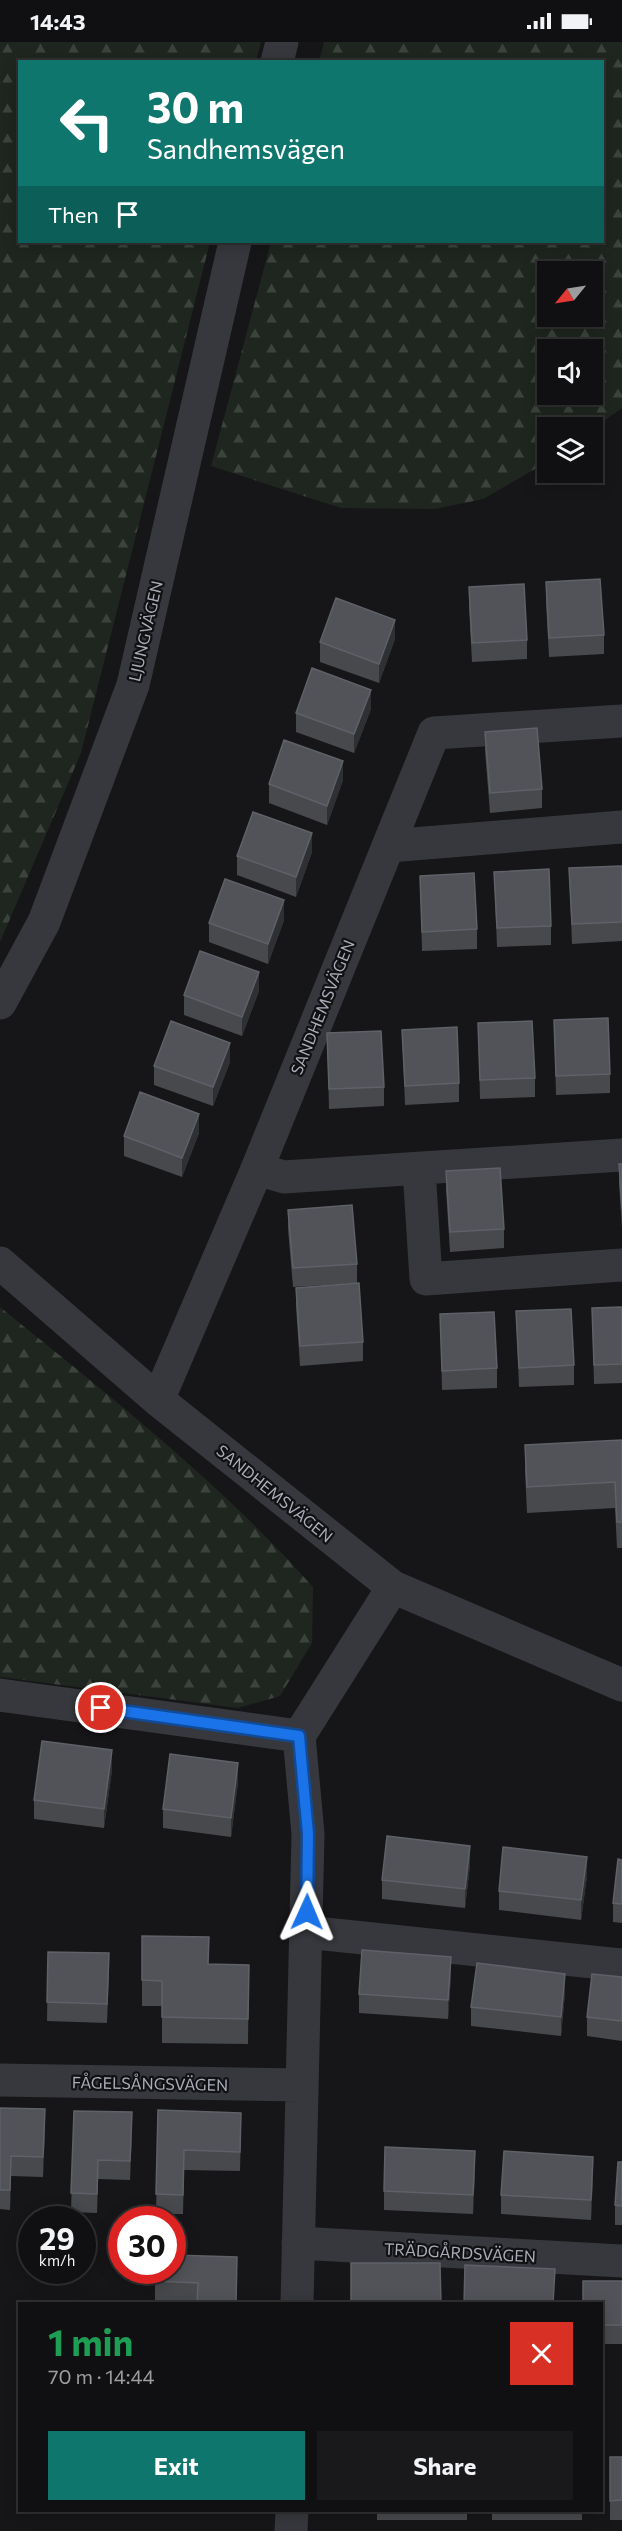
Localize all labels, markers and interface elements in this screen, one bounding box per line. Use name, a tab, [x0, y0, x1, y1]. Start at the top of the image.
text: 14:43	[30, 8, 86, 35]
text: 30 m	[147, 80, 244, 132]
icon: left	[48, 84, 126, 162]
text: Sandhemsvägen	[147, 132, 345, 165]
icon: arrive	[111, 198, 144, 231]
text: Then	[48, 201, 99, 228]
north arrow	[537, 261, 603, 327]
map controls	[537, 261, 603, 483]
button: sound	[537, 339, 603, 405]
button: layers	[537, 417, 603, 483]
street label: LJUNGVÄGEN	[124, 579, 166, 683]
street label: SANDHEMSVÄGEN	[286, 937, 358, 1077]
street label: SANDHEMSVÄGEN	[213, 1440, 337, 1546]
pin	[75, 1682, 126, 1733]
icon: arrive	[84, 1691, 117, 1724]
position arrow	[275, 1880, 339, 1944]
street label: FÅGELSÅNGSVÄGEN	[72, 2072, 228, 2094]
speed limit sign: 30	[108, 2206, 186, 2284]
text: 29	[39, 2219, 75, 2256]
street label: TRÄDGÅRDSVÄGEN	[384, 2239, 536, 2265]
text: km/h	[39, 2251, 75, 2269]
text: 1 min	[48, 2319, 133, 2363]
button: close	[510, 2322, 573, 2385]
text: 70 m · 14:44	[48, 2364, 155, 2388]
button: Exit	[48, 2431, 305, 2500]
button: Share	[317, 2431, 573, 2500]

